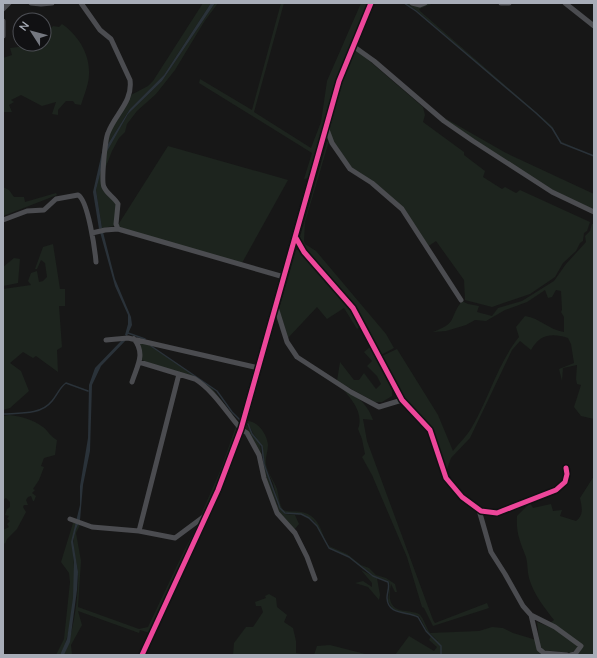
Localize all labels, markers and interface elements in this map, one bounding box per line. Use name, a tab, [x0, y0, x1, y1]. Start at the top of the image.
north arrow	[12, 12, 52, 52]
text: N	[16, 19, 33, 34]

